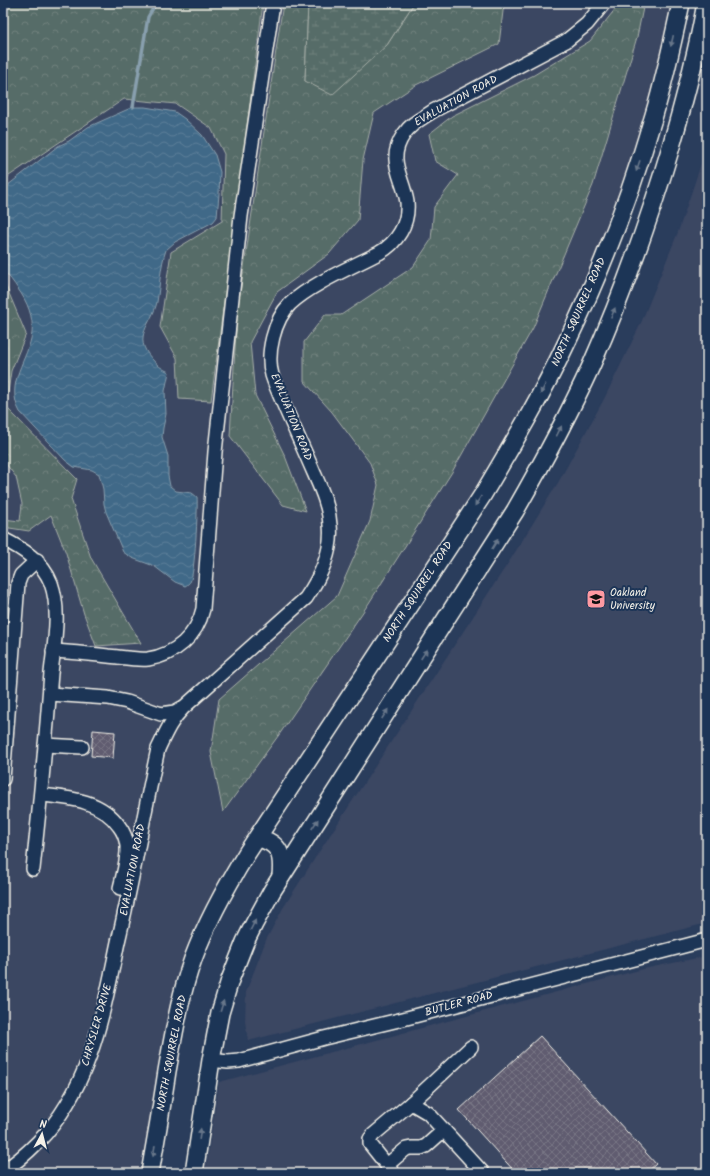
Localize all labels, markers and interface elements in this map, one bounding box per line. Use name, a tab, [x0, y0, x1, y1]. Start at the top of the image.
one-way arrow	[669, 35, 675, 47]
street label: EVALUATION ROAD	[411, 71, 501, 131]
one-way arrow	[634, 161, 640, 173]
street label: NORTH SQUIRREL ROAD	[547, 255, 611, 369]
one-way arrow	[610, 308, 616, 319]
street label: EVALUATION ROAD	[265, 370, 317, 464]
one-way arrow	[540, 383, 546, 395]
one-way arrow	[556, 426, 562, 437]
one-way arrow	[474, 496, 482, 506]
street label: NORTH SQUIRREL ROAD	[378, 538, 458, 646]
one-way arrow	[491, 539, 498, 550]
place label: Oakland University	[610, 584, 656, 615]
school or university icon: Oakland University	[585, 588, 607, 610]
one-way arrow	[420, 648, 428, 659]
one-way arrow	[381, 709, 389, 719]
one-way arrow	[311, 819, 319, 829]
street label: EVALUATION ROAD	[115, 823, 151, 917]
one-way arrow	[250, 919, 256, 930]
street label: CHRYSLER DRIVE	[77, 981, 118, 1068]
street label: BUTLER ROAD	[423, 986, 495, 1022]
street label: NORTH SQUIRREL ROAD	[152, 993, 192, 1113]
one-way arrow	[219, 1000, 225, 1012]
north arrow	[22, 1114, 62, 1154]
text: N	[39, 1116, 48, 1134]
one-way arrow	[197, 1128, 203, 1140]
one-way arrow	[151, 1145, 157, 1157]

